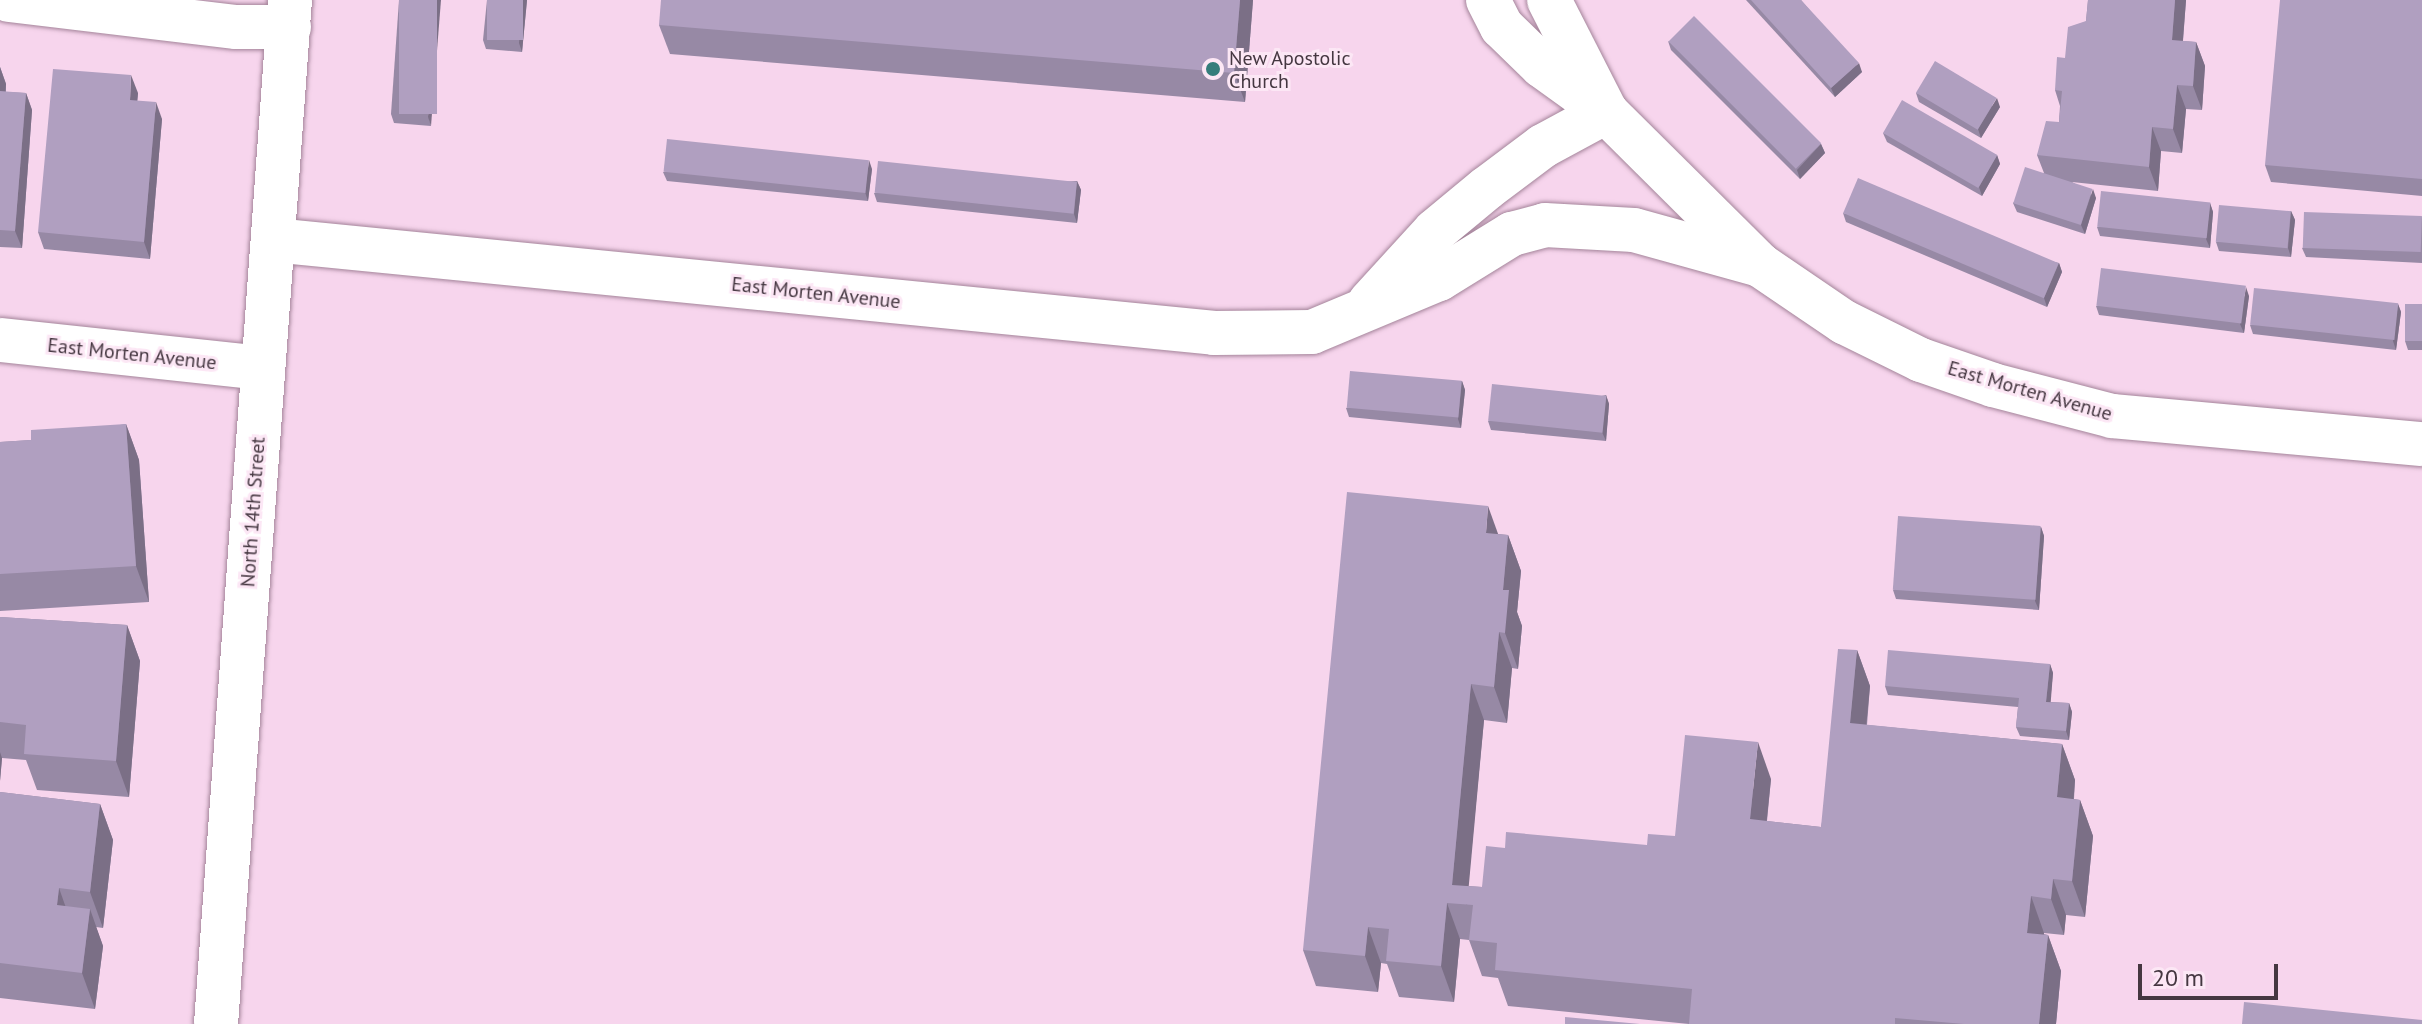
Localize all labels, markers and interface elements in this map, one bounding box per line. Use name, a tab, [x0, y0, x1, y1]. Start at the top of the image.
place label: New Apostolic Church	[1229, 46, 1352, 93]
marker: New Apostolic Church	[1204, 60, 1222, 78]
street label: East Morten Avenue	[730, 272, 902, 314]
street label: East Morten Avenue	[46, 333, 218, 375]
street label: East Morten Avenue	[1945, 356, 2115, 426]
street label: North 14th Street	[236, 436, 270, 588]
scale bar	[2142, 948, 2282, 998]
text: 20 m	[2152, 962, 2204, 993]

